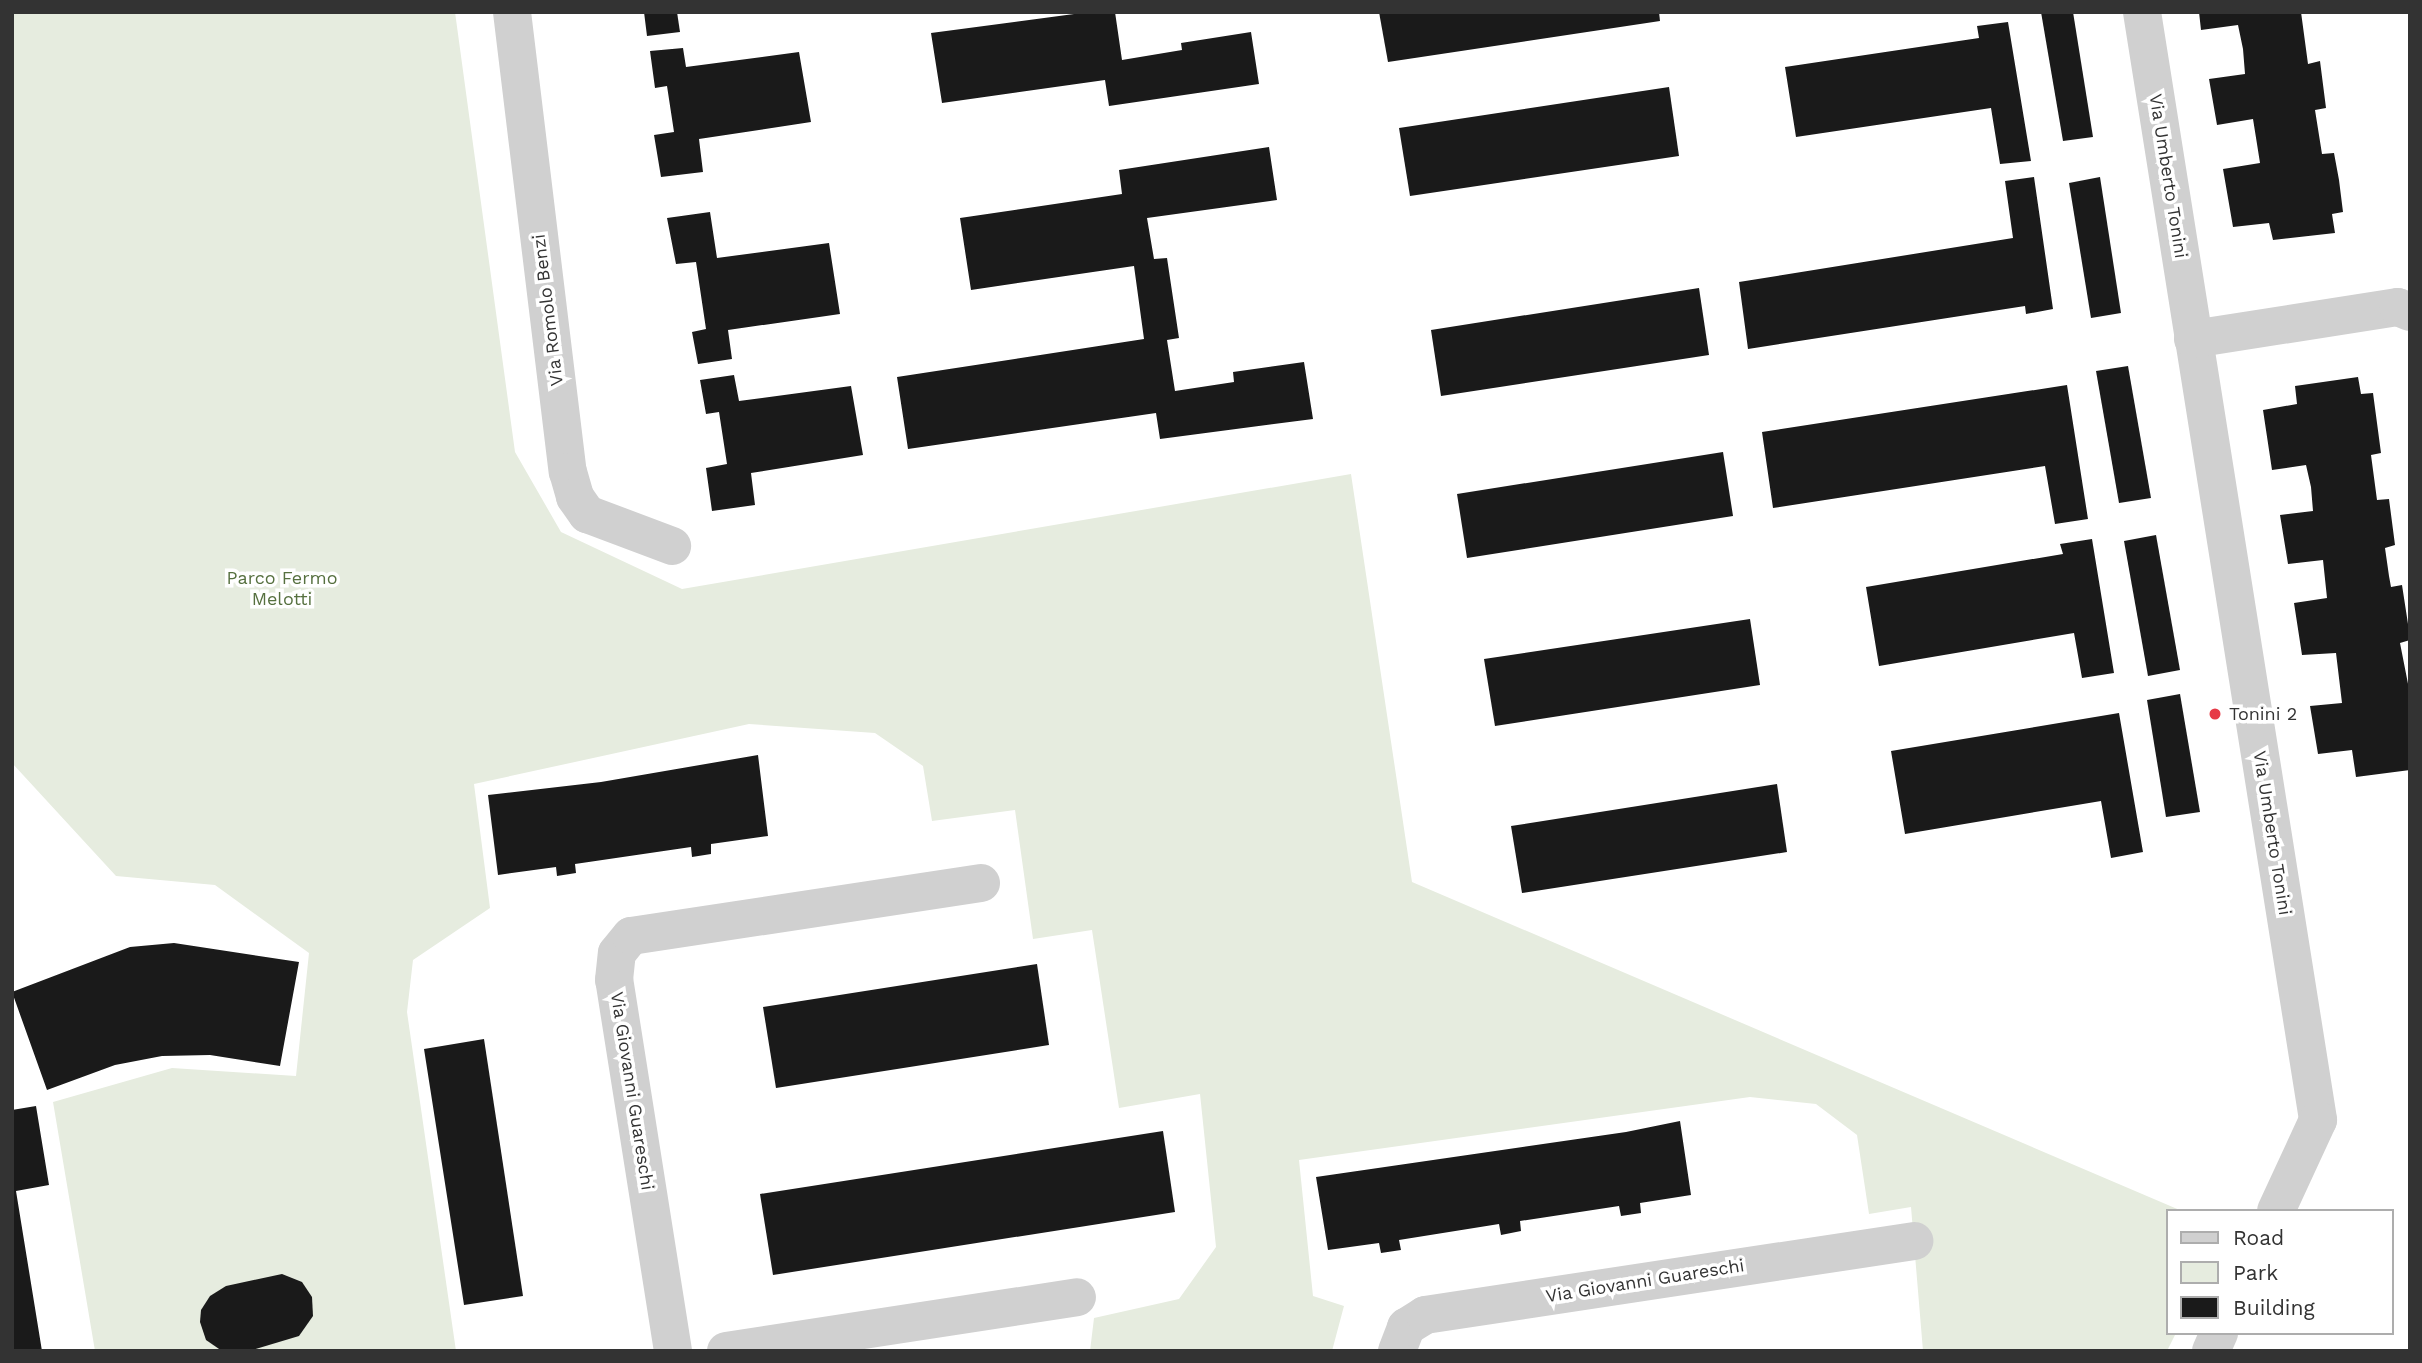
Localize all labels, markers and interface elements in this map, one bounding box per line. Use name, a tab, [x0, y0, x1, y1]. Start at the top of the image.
street label: Via Umberto Tonini	[2144, 92, 2192, 260]
street label: Via Romolo Benzi	[528, 233, 568, 387]
park label: Parco Fermo Melotti	[227, 568, 337, 610]
place label: Tonini 2	[2229, 703, 2297, 725]
marker: Tonini 2	[2207, 706, 2223, 722]
street label: Via Umberto Tonini	[2248, 749, 2296, 917]
street label: Via Giovanni Guareschi	[606, 990, 658, 1192]
legend	[2166, 1209, 2394, 1335]
text: Road	[2233, 1225, 2284, 1250]
street label: Via Giovanni Guareschi	[1544, 1255, 1746, 1307]
text: Park	[2233, 1260, 2278, 1285]
text: Building	[2233, 1295, 2315, 1320]

